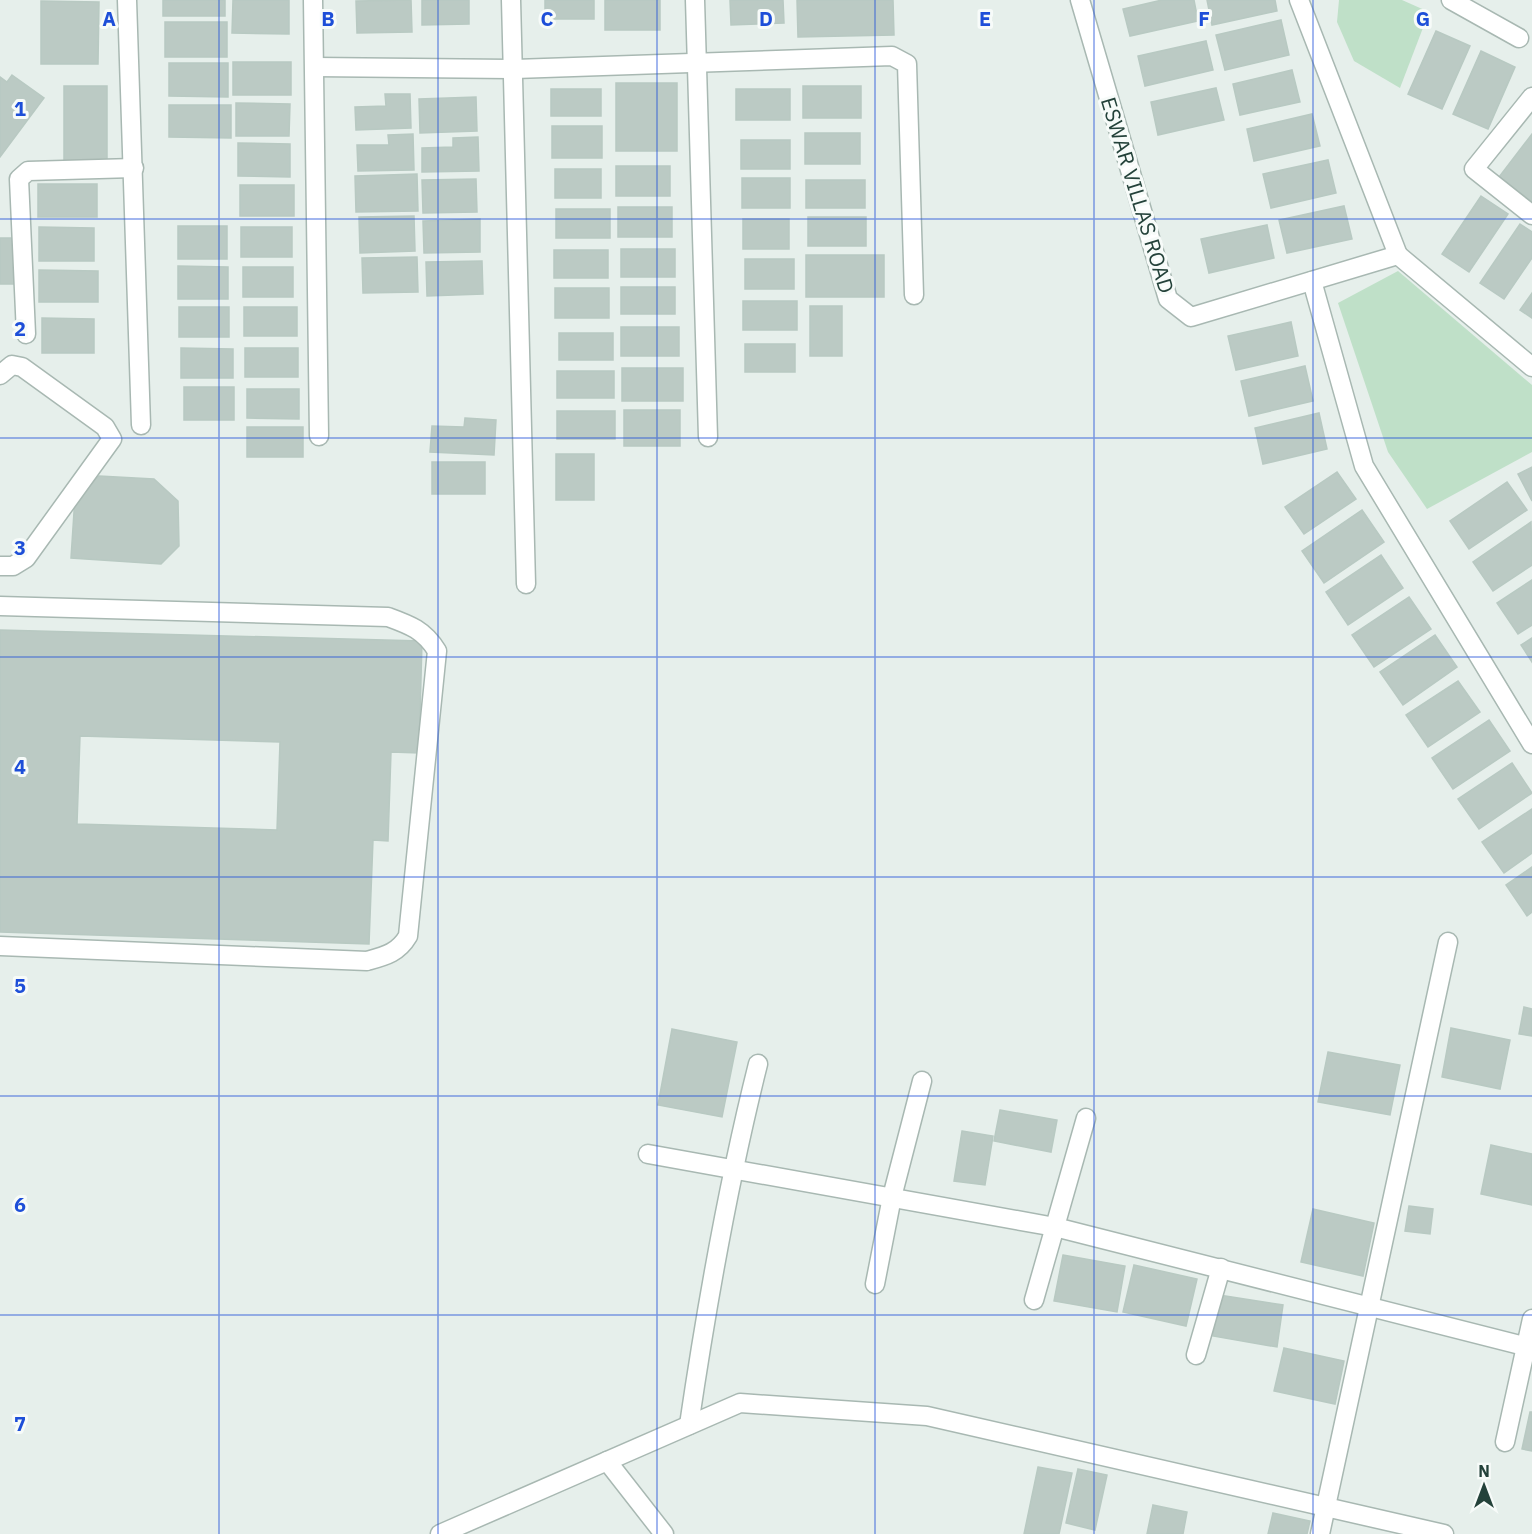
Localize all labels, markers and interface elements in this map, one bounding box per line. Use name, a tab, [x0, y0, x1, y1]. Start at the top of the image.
text: A	[102, 5, 116, 32]
text: B	[321, 5, 335, 32]
text: C	[540, 5, 554, 32]
text: D	[759, 5, 773, 32]
text: E	[979, 5, 991, 32]
text: F	[1198, 5, 1210, 32]
text: G	[1416, 5, 1430, 32]
street label: ESWAR VILLAS ROAD	[1095, 94, 1181, 296]
text: 1	[14, 95, 26, 122]
text: 2	[14, 315, 26, 342]
text: 3	[14, 534, 26, 561]
text: 4	[14, 753, 26, 780]
text: 5	[14, 972, 26, 999]
text: 6	[14, 1191, 26, 1218]
text: 7	[14, 1410, 26, 1437]
north arrow	[1454, 1456, 1514, 1516]
text: N	[1478, 1461, 1490, 1481]

